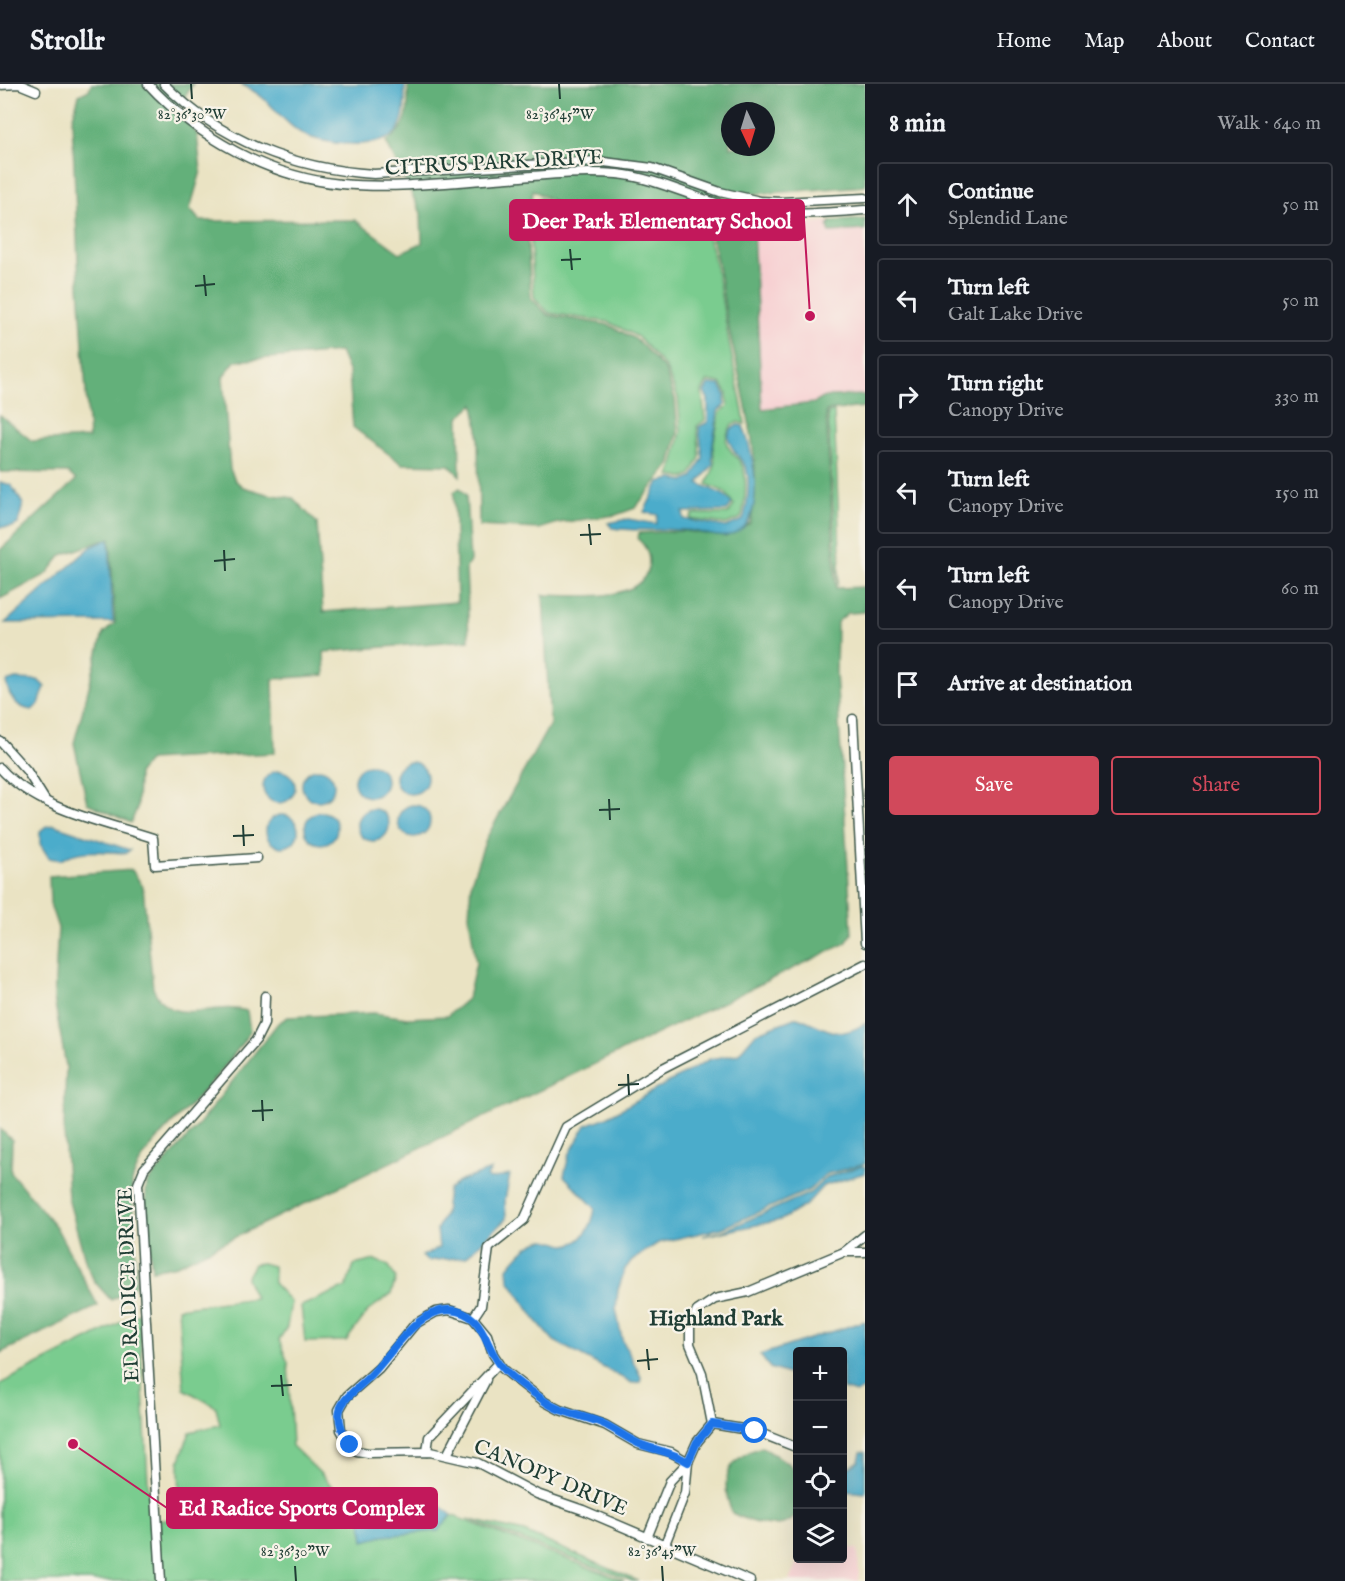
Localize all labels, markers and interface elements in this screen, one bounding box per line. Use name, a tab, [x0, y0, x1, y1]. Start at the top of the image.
text: Strollr	[30, 24, 105, 59]
text: Home	[996, 28, 1051, 55]
text: Map	[1084, 28, 1124, 55]
text: About	[1157, 28, 1212, 55]
text: Contact	[1245, 28, 1315, 55]
north arrow	[721, 102, 775, 156]
text: 82°36'30"W	[158, 105, 227, 124]
text: 82°36'45"W	[526, 105, 595, 124]
text: 8 min	[889, 107, 946, 140]
text: Walk · 640 m	[1217, 111, 1321, 136]
street label: CITRUS PARK DRIVE	[384, 144, 604, 183]
text: Continue	[948, 178, 1034, 206]
icon: ahead	[891, 188, 924, 221]
text: 50 m	[1282, 192, 1319, 217]
callout: Deer Park Elementary School	[510, 200, 804, 240]
text: Splendid Lane	[948, 206, 1068, 231]
text: Deer Park Elementary School	[522, 208, 793, 236]
text: Turn left	[948, 274, 1030, 302]
icon: left	[891, 284, 924, 317]
text: 50 m	[1282, 288, 1319, 313]
text: Galt Lake Drive	[948, 302, 1083, 327]
text: Turn right	[948, 370, 1043, 398]
icon: right	[891, 380, 924, 413]
text: 330 m	[1274, 384, 1319, 409]
text: Canopy Drive	[948, 398, 1064, 423]
text: Turn left	[948, 466, 1030, 494]
icon: left	[891, 476, 924, 509]
text: 150 m	[1275, 480, 1319, 505]
text: Canopy Drive	[948, 494, 1064, 519]
text: Turn left	[948, 562, 1030, 590]
icon: left	[891, 572, 924, 605]
text: 60 m	[1281, 576, 1319, 601]
text: Canopy Drive	[948, 590, 1064, 615]
icon: arrive	[891, 668, 924, 701]
text: Arrive at destination	[948, 670, 1132, 698]
button: Save	[889, 756, 1099, 815]
button: Share	[1111, 756, 1321, 815]
street label: ED RADICE DRIVE	[113, 1187, 146, 1383]
district label: Highland Park	[649, 1305, 784, 1333]
map controls	[793, 1347, 847, 1563]
button: +	[793, 1347, 847, 1401]
button: −	[793, 1401, 847, 1455]
route start	[741, 1417, 767, 1443]
route end	[336, 1431, 362, 1457]
street label: CANOPY DRIVE	[469, 1434, 632, 1523]
button: locate	[793, 1455, 847, 1509]
callout: Ed Radice Sports Complex	[167, 1488, 437, 1528]
text: Ed Radice Sports Complex	[179, 1495, 425, 1523]
button: layers	[793, 1509, 847, 1563]
text: 82°36'30"W	[261, 1542, 330, 1561]
text: 82°36'45"W	[628, 1542, 697, 1561]

